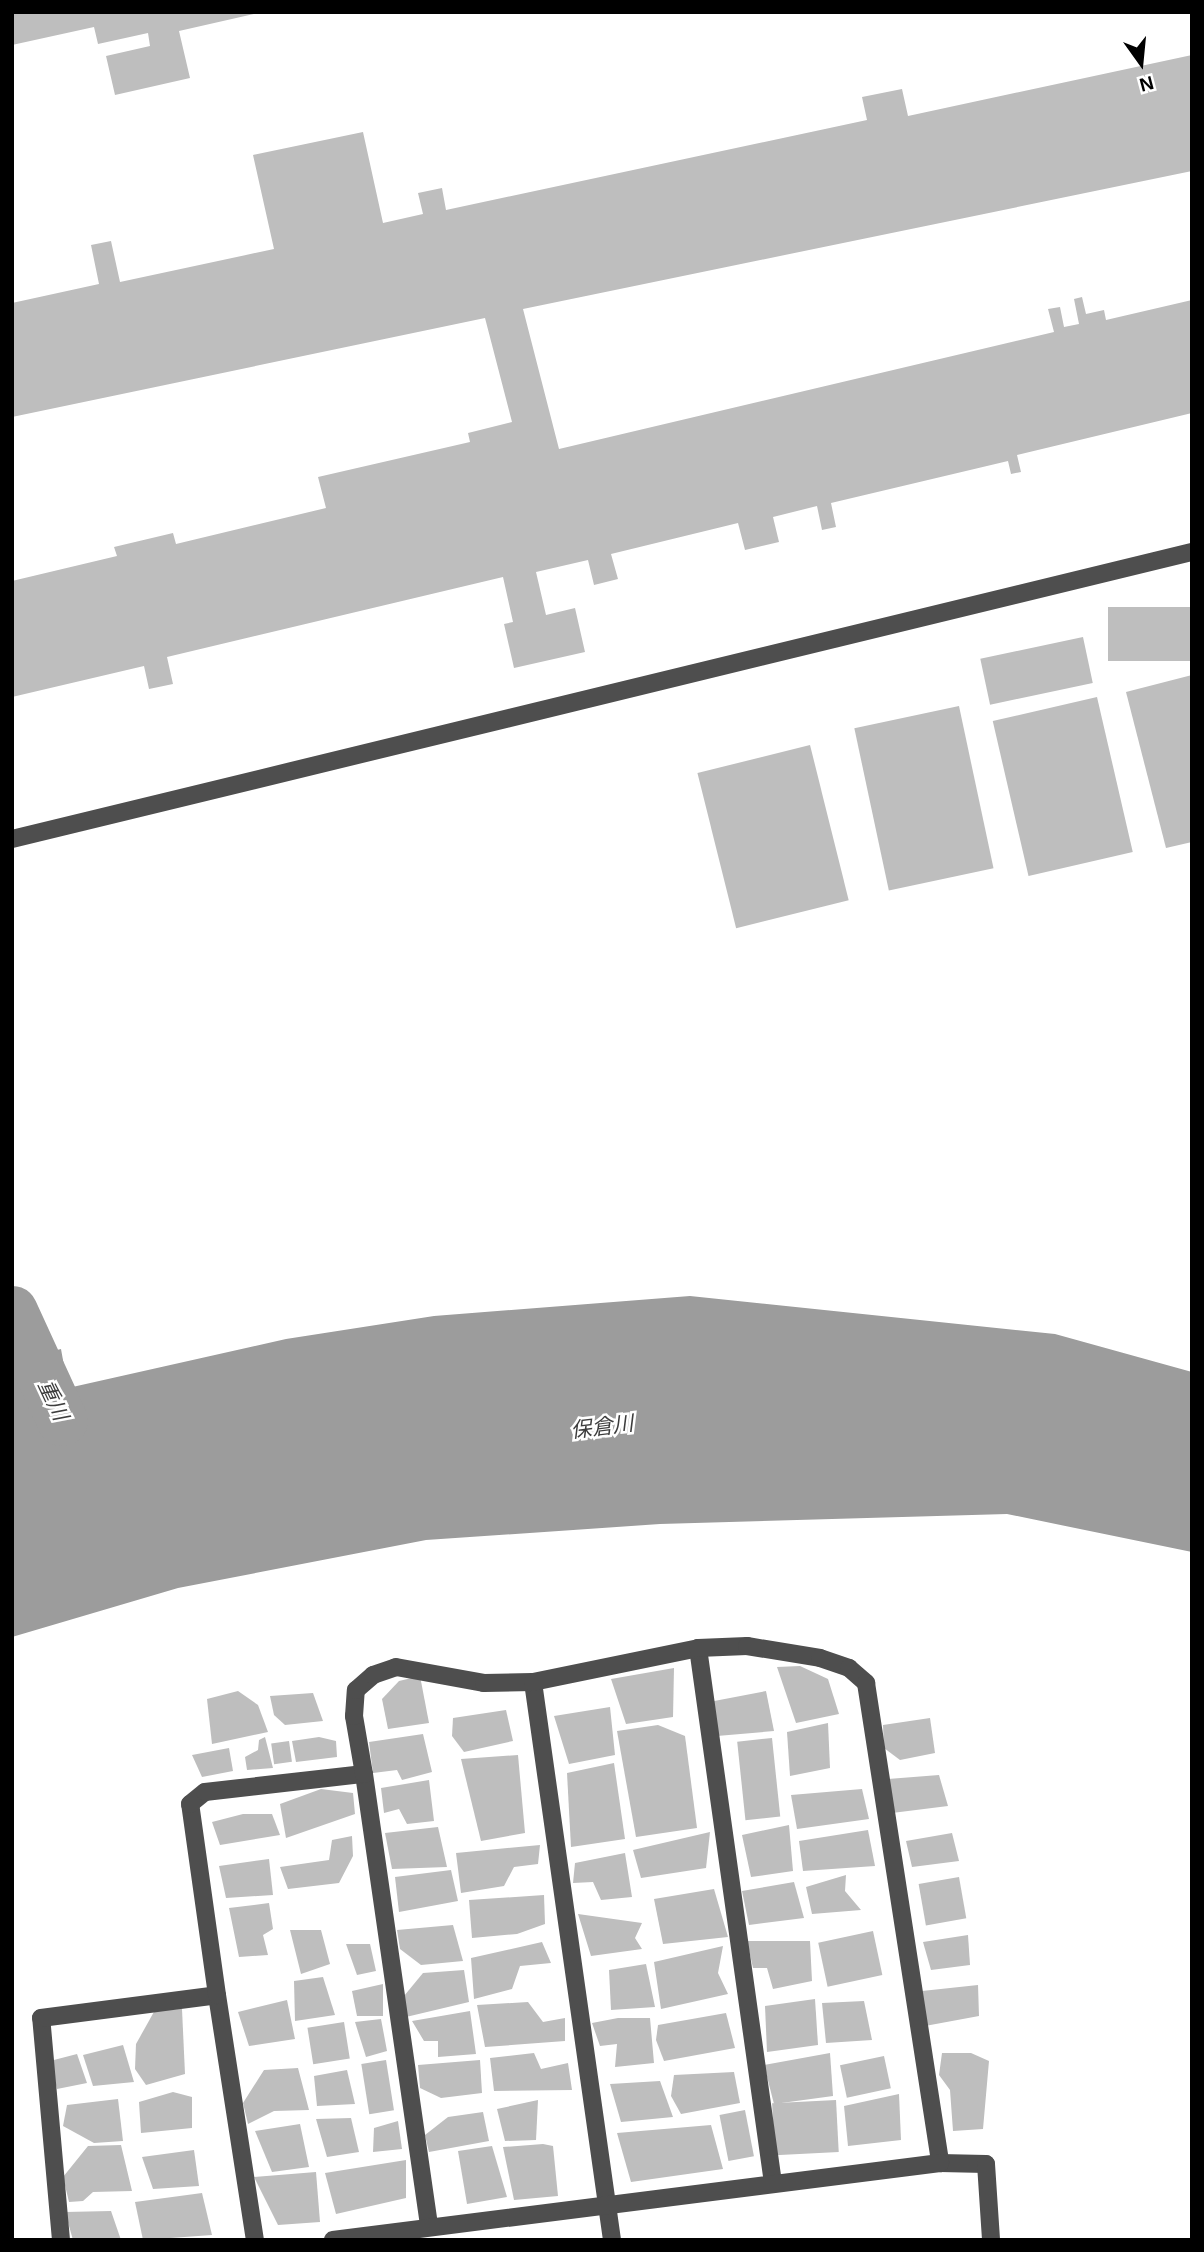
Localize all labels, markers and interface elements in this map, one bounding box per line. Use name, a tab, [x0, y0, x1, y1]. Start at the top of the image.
north arrow	[1106, 28, 1176, 98]
text: N	[1137, 72, 1156, 96]
water label: 重川	[33, 1376, 73, 1424]
water label: 保倉川	[569, 1411, 635, 1443]

